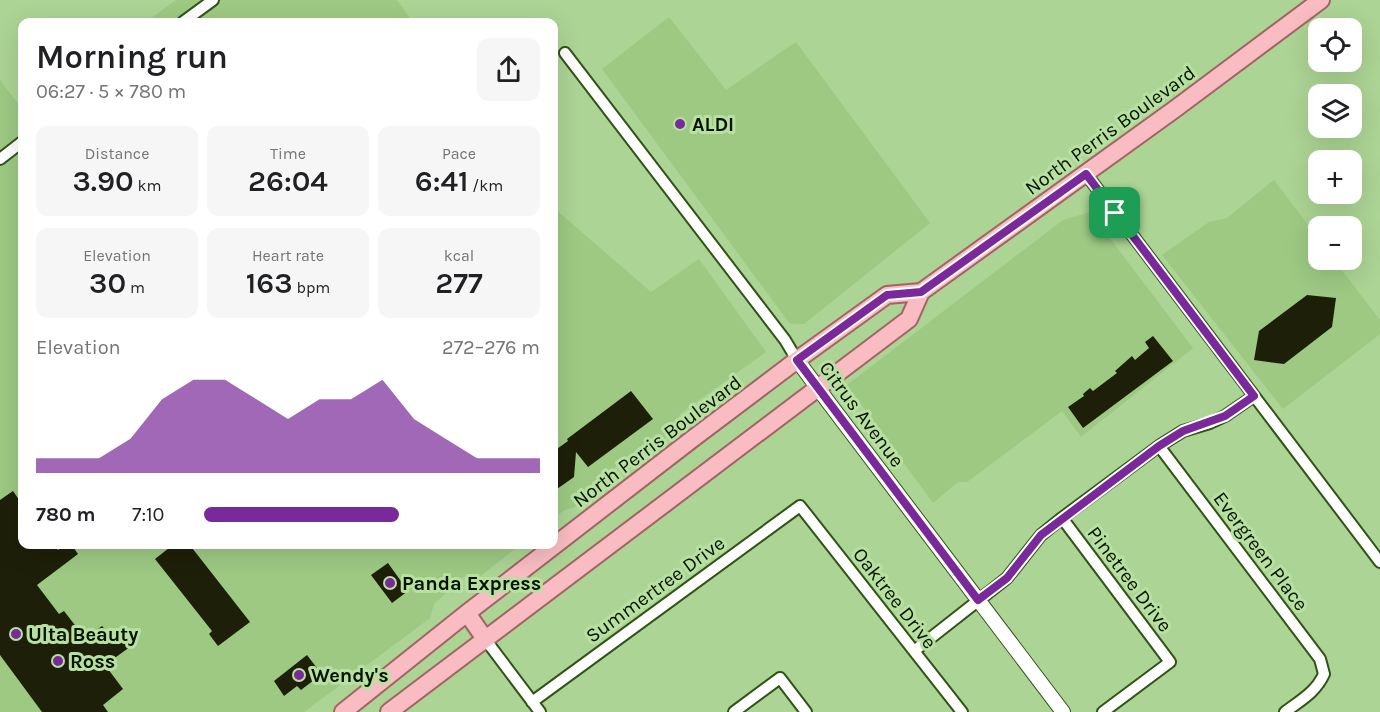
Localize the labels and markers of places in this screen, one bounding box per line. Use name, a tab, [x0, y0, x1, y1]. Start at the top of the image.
place label: ALDI	[692, 113, 734, 136]
marker: ALDI	[673, 117, 687, 131]
pin	[1089, 187, 1140, 238]
place label: Panda Express	[402, 572, 541, 595]
marker: Panda Express	[383, 576, 397, 590]
place label: Ulta Beauty	[28, 623, 138, 646]
marker: Ulta Beauty	[9, 627, 23, 641]
place label: Ross	[70, 650, 115, 673]
marker: Ross	[51, 654, 65, 668]
place label: Wendy's	[311, 664, 389, 687]
marker: Wendy's	[292, 668, 306, 682]

